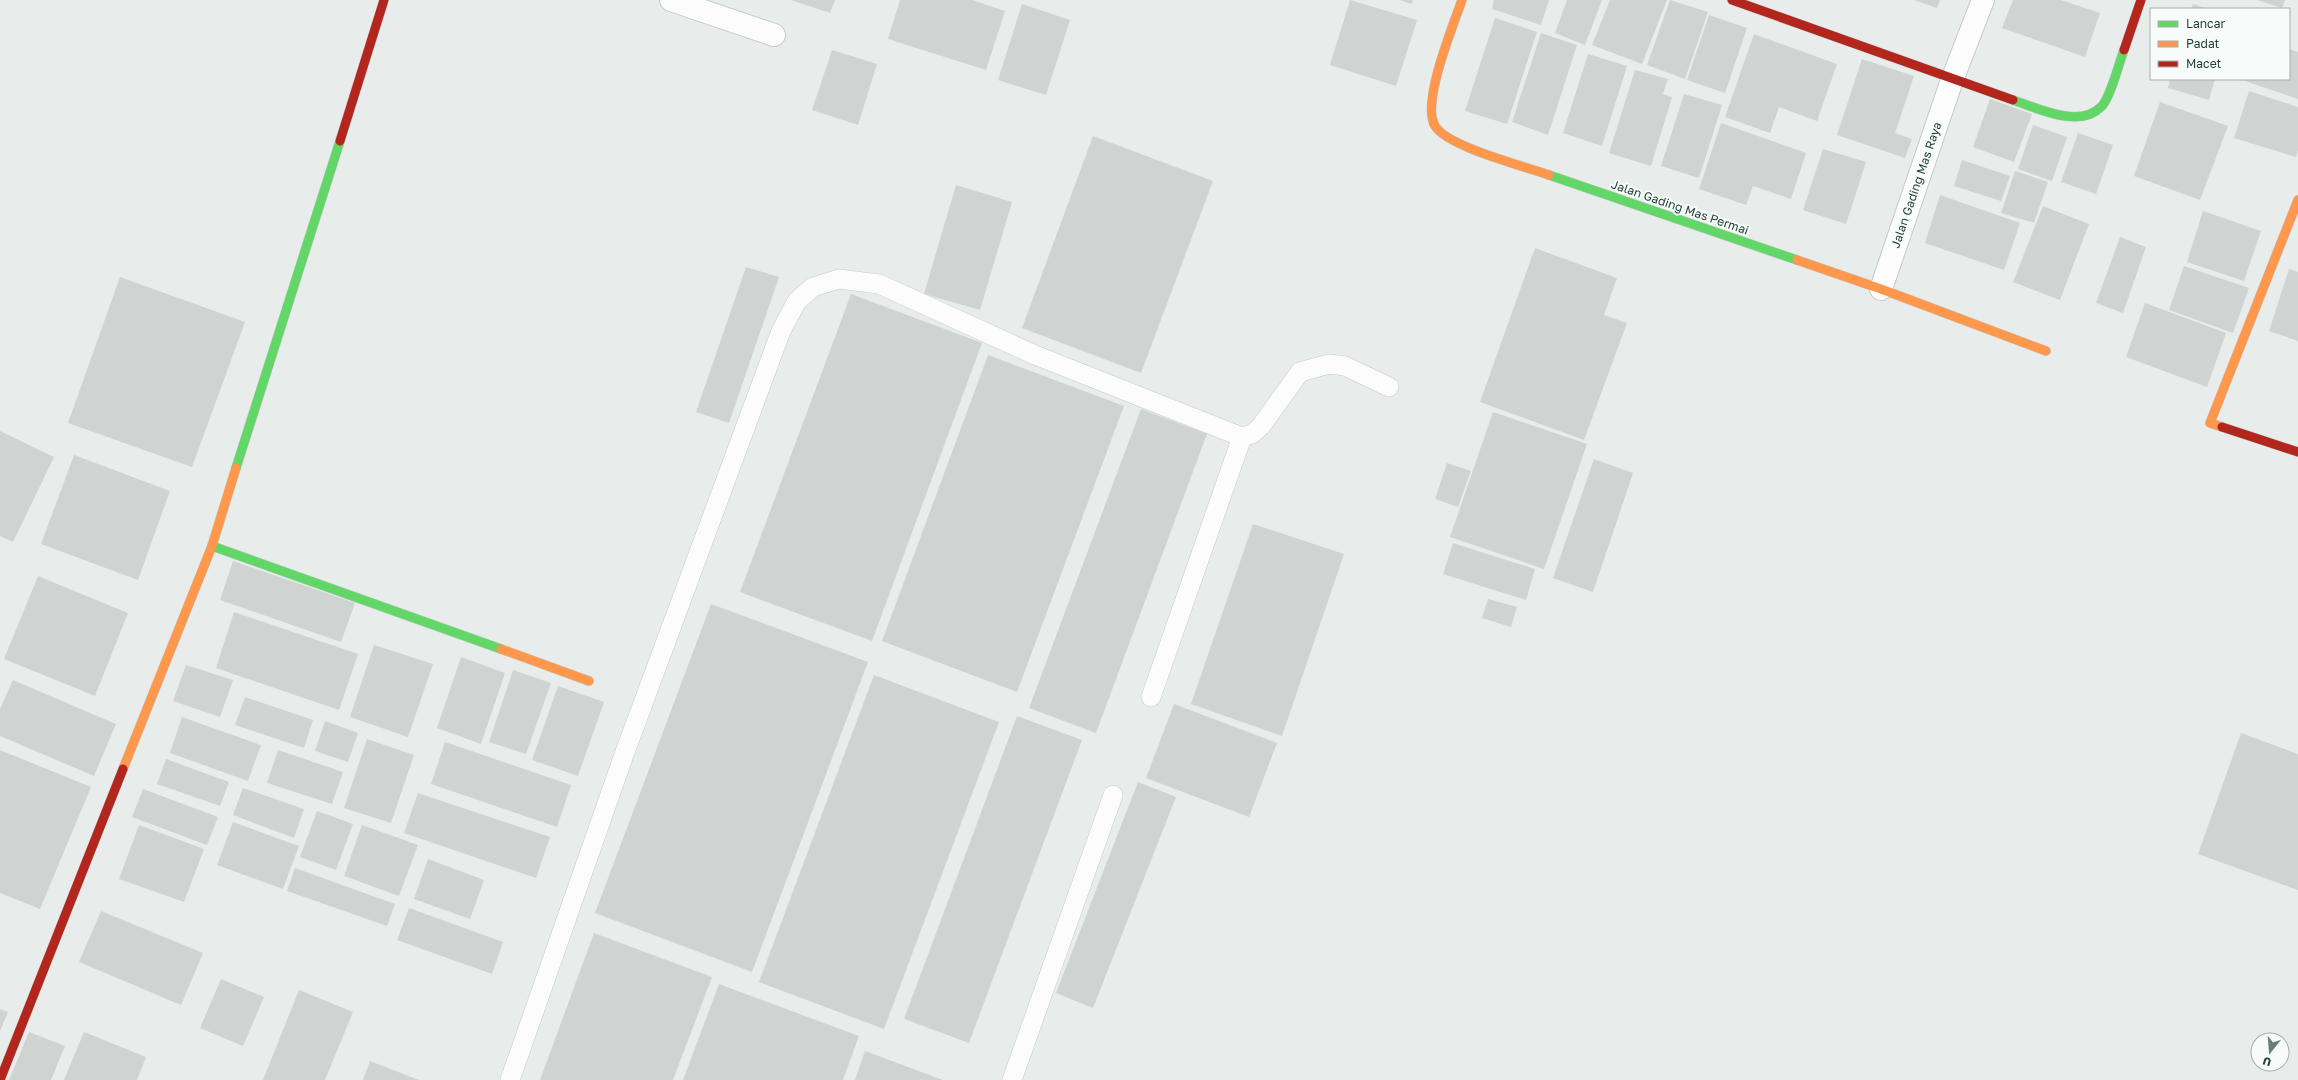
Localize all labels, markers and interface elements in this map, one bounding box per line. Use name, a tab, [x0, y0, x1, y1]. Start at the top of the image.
legend	[2150, 8, 2290, 80]
text: Lancar	[2186, 16, 2225, 31]
text: Padat	[2186, 36, 2220, 51]
text: Macet	[2186, 56, 2222, 71]
street label: Jalan Gading Mas Raya	[1887, 120, 1945, 250]
street label: Jalan Gading Mas Permai	[1609, 176, 1751, 238]
north arrow	[2250, 1032, 2290, 1072]
text: U	[2261, 1055, 2273, 1069]

